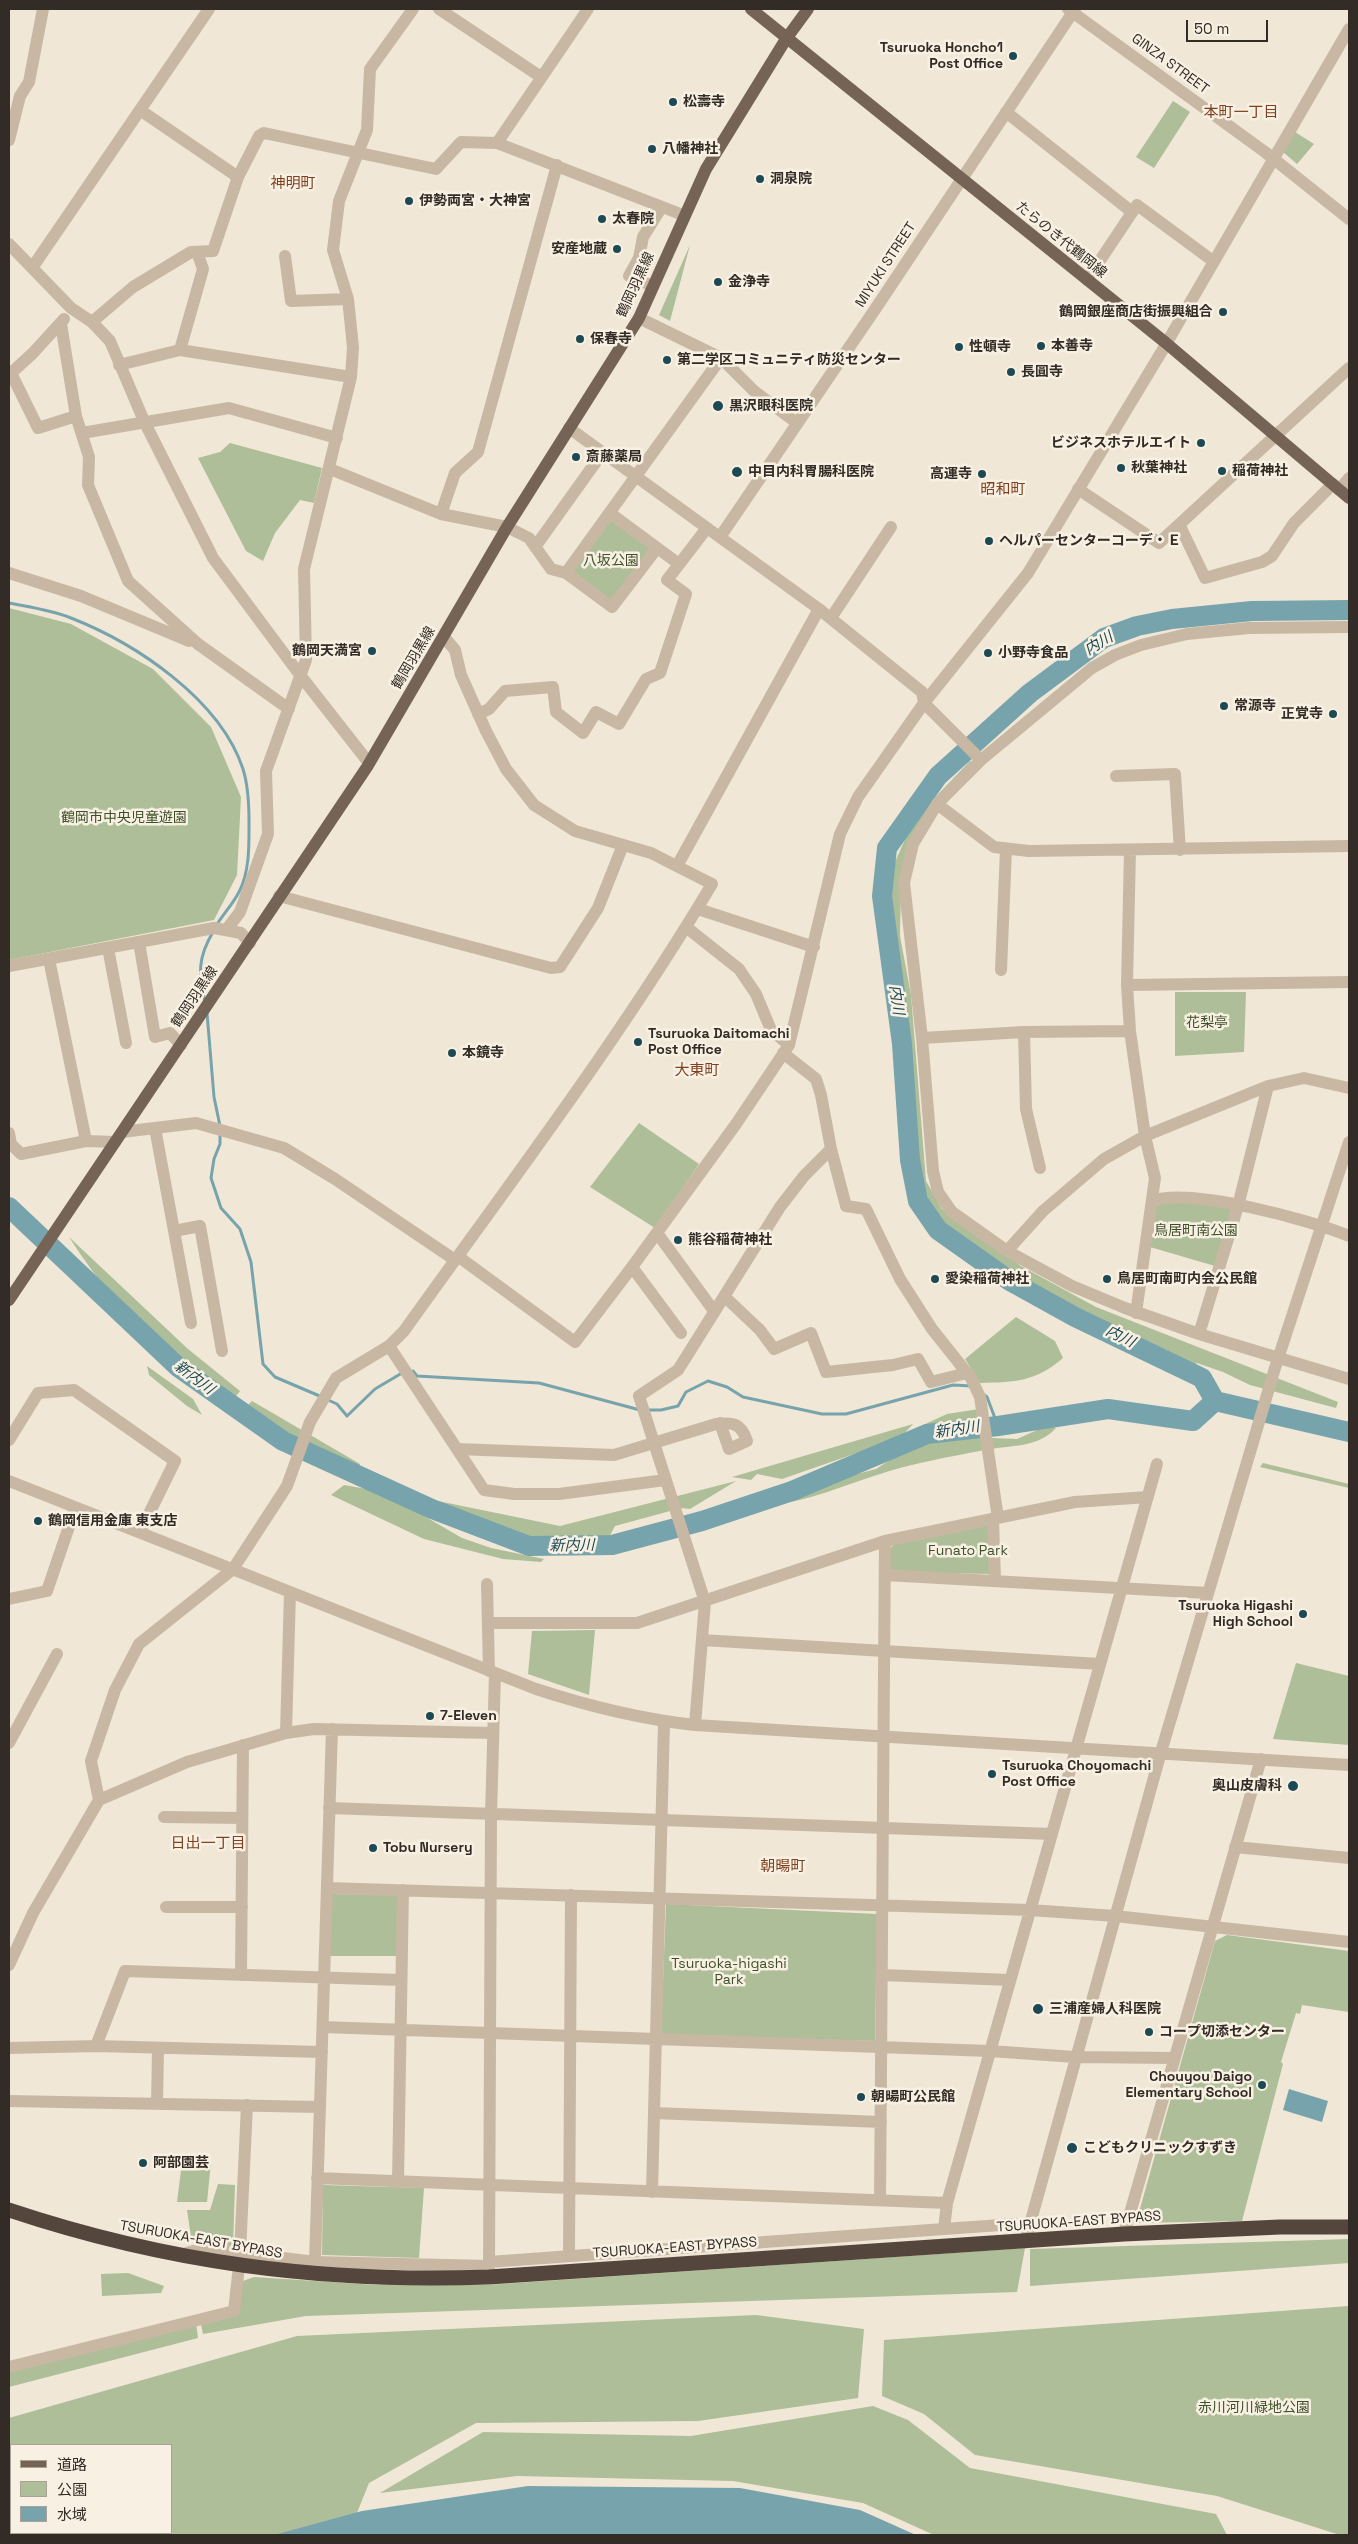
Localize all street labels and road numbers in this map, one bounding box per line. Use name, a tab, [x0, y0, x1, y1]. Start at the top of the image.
street label: GINZA STREET	[1128, 30, 1212, 98]
street label: たらのき代鶴岡線	[1012, 198, 1110, 282]
street label: MIYUKI STREET	[852, 219, 920, 311]
street label: 鶴岡羽黒線	[614, 250, 658, 320]
street label: 鶴岡羽黒線	[389, 624, 439, 692]
street label: 鶴岡羽黒線	[168, 963, 222, 1031]
street label: TSURUOKA-EAST BYPASS	[996, 2208, 1162, 2236]
street label: TSURUOKA-EAST BYPASS	[118, 2217, 284, 2263]
street label: TSURUOKA-EAST BYPASS	[592, 2234, 758, 2262]

